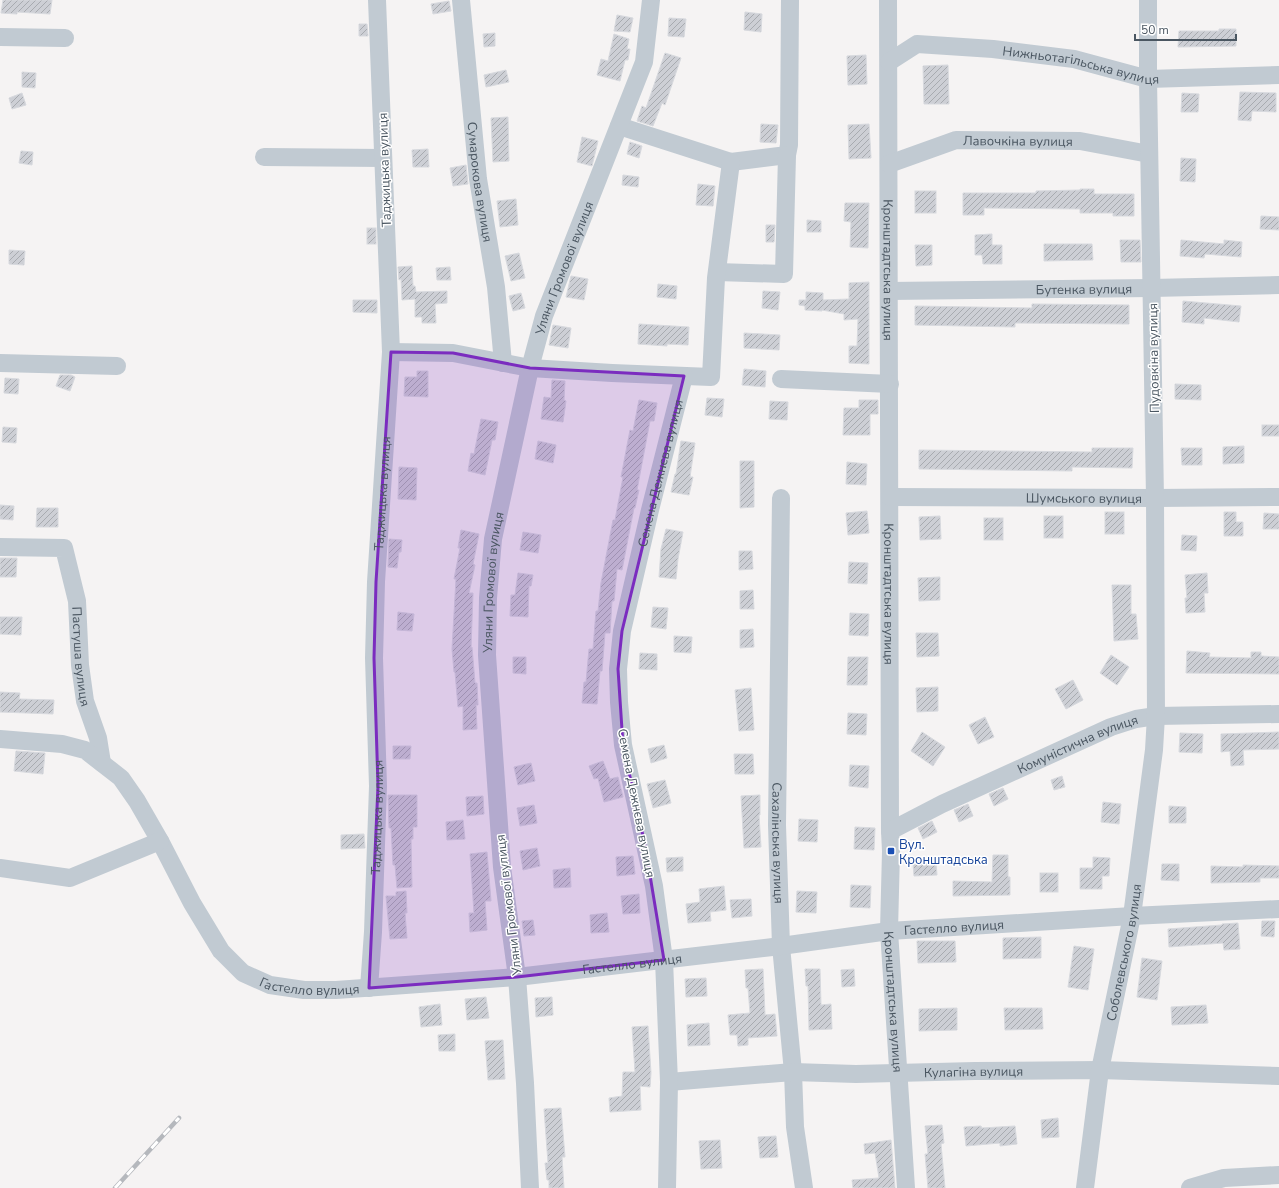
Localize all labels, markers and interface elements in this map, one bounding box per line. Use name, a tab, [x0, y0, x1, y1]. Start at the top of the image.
scale bar	[1135, 16, 1236, 42]
text: 50 m	[1141, 22, 1169, 38]
street label: Нижньотагільська вулиця	[1001, 42, 1159, 89]
street label: Таджицька вулиця	[374, 112, 396, 228]
street label: Сумарокова вулиця	[463, 121, 496, 244]
street label: Лавочкіна вулиця	[963, 132, 1073, 151]
street label: Уляни Громової вулиця	[531, 199, 598, 338]
street label: Кронштадтська вулиця	[878, 199, 897, 341]
street label: Бутенка вулиця	[1036, 280, 1132, 299]
street label: Пудовкіна вулиця	[1144, 303, 1164, 413]
street label: Семена Дежнєва вулиця	[634, 397, 688, 549]
street label: Таджицька вулиця	[370, 436, 395, 551]
street label: Шумського вулиця	[1026, 490, 1142, 508]
street label: Уляни Громової вулиця	[479, 510, 509, 654]
street label: Кронштадтська вулиця	[879, 523, 898, 665]
street label: Пастуша вулиця	[67, 606, 94, 709]
street label: Комуністична вулиця	[1015, 711, 1140, 779]
street label: Семена Дежнєва вулиця	[613, 727, 659, 879]
street label: Таджицька вулиця	[367, 760, 388, 875]
street label: Сахалінська вулиця	[767, 782, 788, 904]
street label: Уляни Громової вулиця	[491, 833, 527, 977]
place label: Вул. Кронштадська	[899, 836, 988, 869]
marker: Вул. Кронштадська	[886, 846, 896, 856]
street label: Соболевського вулиця	[1102, 883, 1146, 1023]
street label: Гастелло вулиця	[903, 916, 1005, 940]
street label: Кронштадтська вулиця	[879, 931, 906, 1073]
street label: Гастелло вулиця	[581, 950, 683, 979]
street label: Гастелло вулиця	[256, 973, 360, 1000]
street label: Кулагіна вулиця	[924, 1063, 1023, 1082]

